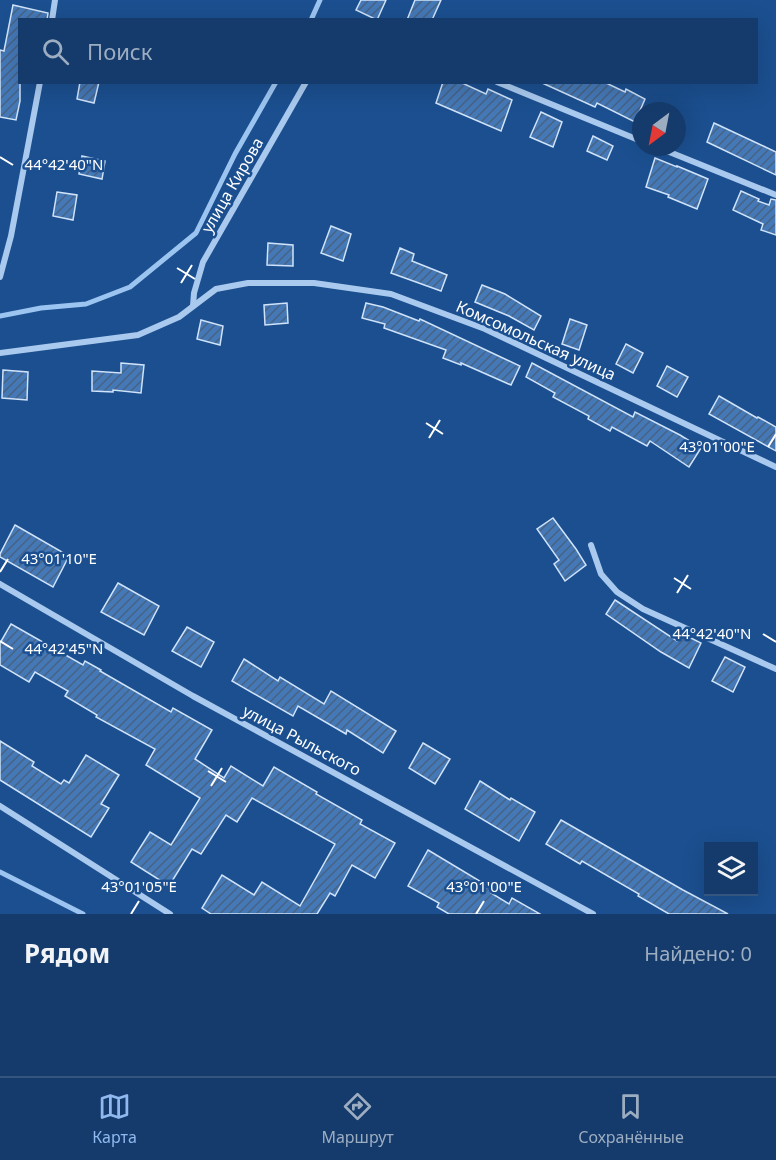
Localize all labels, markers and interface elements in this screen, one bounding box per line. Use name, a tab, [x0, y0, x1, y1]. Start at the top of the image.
search box	[18, 18, 758, 84]
icon: search	[39, 35, 72, 68]
text: Поиск	[87, 36, 152, 66]
north arrow	[632, 102, 686, 156]
street label: улица Кирова	[196, 133, 268, 237]
text: 44°42'40"N	[25, 154, 103, 174]
street label: Комсомольская улица	[453, 295, 619, 385]
text: 43°01'00"E	[679, 436, 755, 456]
text: 43°01'10"E	[21, 548, 97, 568]
text: 44°42'40"N	[673, 623, 751, 643]
text: 44°42'45"N	[25, 638, 103, 658]
street label: улица Рыльского	[239, 699, 365, 781]
map controls	[704, 842, 758, 896]
button: layers	[704, 842, 758, 896]
text: 43°01'05"E	[101, 876, 177, 896]
text: 43°01'00"E	[446, 876, 522, 896]
text: Рядом	[24, 935, 110, 971]
text: Найдено: 0	[644, 940, 752, 967]
tab: Карта	[92, 1090, 137, 1148]
tab: Маршрут	[321, 1090, 394, 1148]
tab: Сохранённые	[578, 1090, 684, 1148]

